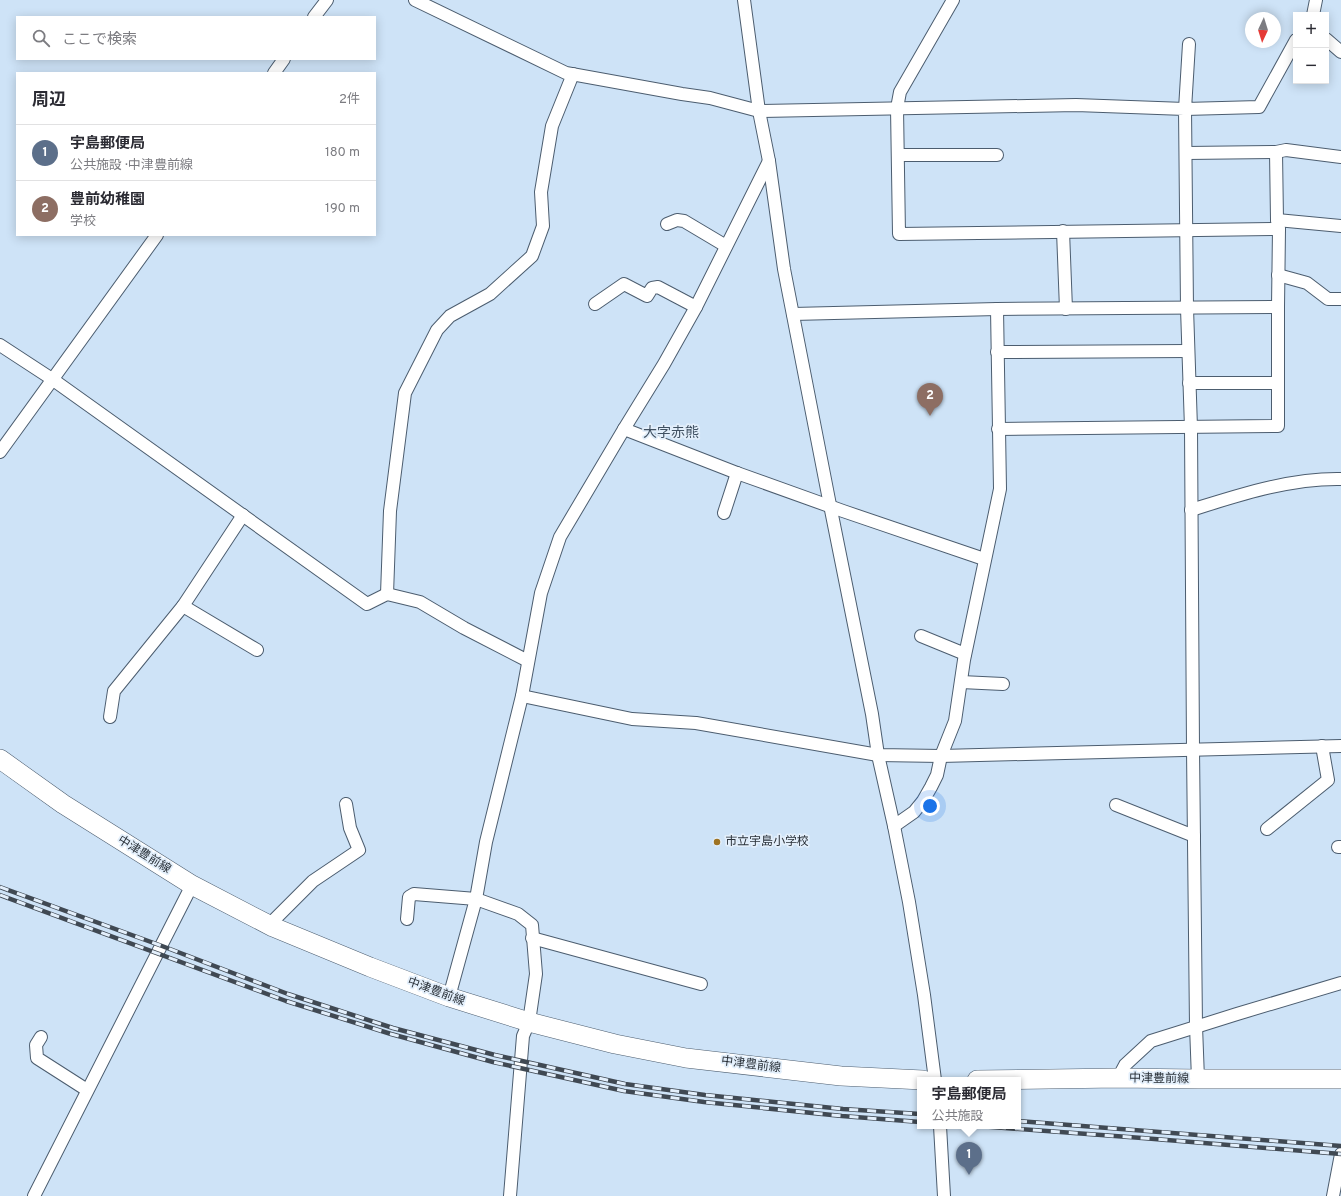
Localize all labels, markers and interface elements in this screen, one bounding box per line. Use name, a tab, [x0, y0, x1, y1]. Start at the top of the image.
north arrow	[1245, 12, 1281, 48]
map controls	[1293, 12, 1329, 84]
button: +	[1293, 12, 1329, 48]
search box	[16, 16, 376, 60]
icon: search	[30, 27, 52, 49]
text: ここで検索	[62, 31, 137, 50]
button: −	[1293, 48, 1329, 84]
text: 周辺	[32, 90, 66, 112]
text: 2件	[339, 92, 360, 108]
text: 宇島郵便局	[70, 135, 145, 154]
text: 1	[42, 145, 48, 161]
text: 180 m	[325, 145, 360, 161]
text: 公共施設 · 中津豊前線	[70, 158, 193, 174]
text: 豊前幼稚園	[70, 191, 145, 210]
text: 2	[41, 201, 49, 217]
text: 190 m	[325, 201, 360, 217]
text: 学校	[70, 214, 96, 230]
pin: 2	[917, 383, 943, 416]
district label: 大字赤熊	[643, 424, 699, 442]
your location	[920, 796, 940, 816]
street label: 中津豊前線	[114, 832, 174, 878]
place label: 市立宇島小学校	[725, 834, 809, 850]
marker: 市立宇島小学校	[712, 837, 722, 847]
street label: 中津豊前線	[405, 974, 467, 1010]
street label: 中津豊前線	[720, 1053, 782, 1077]
street label: 中津豊前線	[1129, 1070, 1189, 1088]
popup	[917, 1077, 1021, 1129]
text: 宇島郵便局	[931, 1086, 1007, 1105]
text: 公共施設	[931, 1109, 984, 1125]
pin: 1	[956, 1142, 982, 1175]

